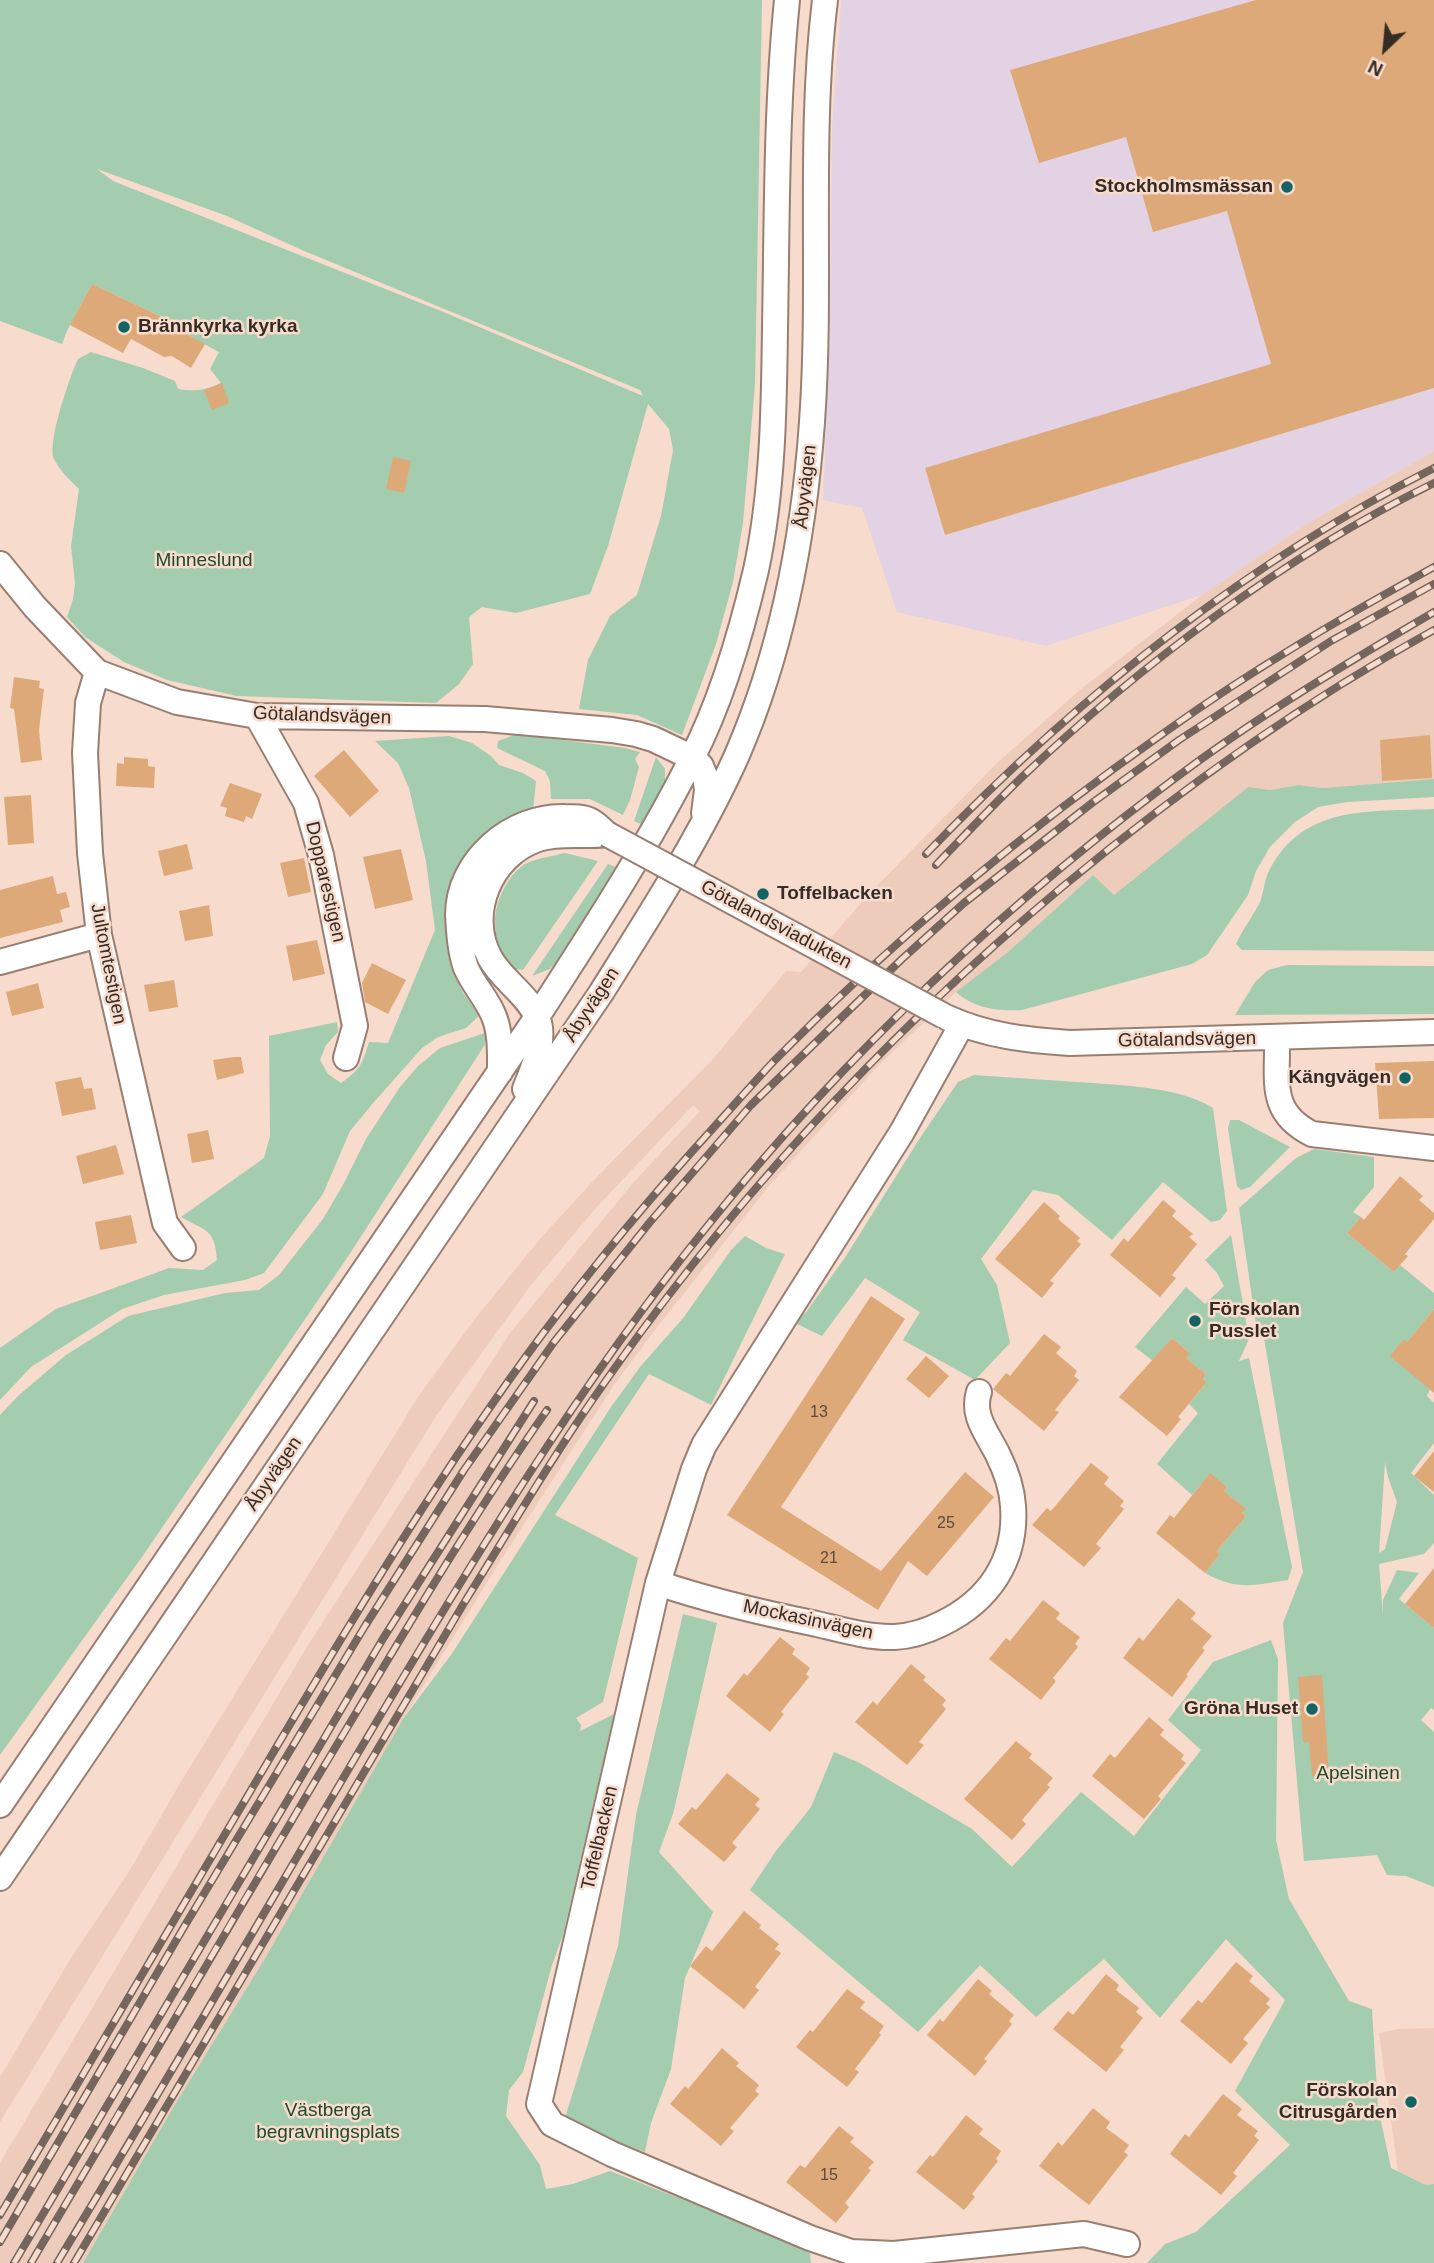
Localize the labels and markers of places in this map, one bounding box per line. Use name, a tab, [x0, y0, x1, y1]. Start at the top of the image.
place label: Stockholmsmässan	[1095, 176, 1273, 198]
marker: Stockholmsmässan	[1279, 179, 1295, 195]
place label: Brännkyrka kyrka	[138, 316, 297, 338]
marker: Brännkyrka kyrka	[116, 319, 132, 335]
place label: Toffelbacken	[777, 883, 893, 905]
marker: Toffelbacken	[755, 886, 771, 902]
place label: Kängvägen	[1289, 1067, 1391, 1089]
marker: Kängvägen	[1397, 1070, 1413, 1086]
place label: Förskolan Pusslet	[1209, 1299, 1300, 1343]
marker: Förskolan Pusslet	[1187, 1313, 1203, 1329]
place label: Gröna Huset	[1184, 1698, 1298, 1720]
marker: Gröna Huset	[1304, 1701, 1320, 1717]
place label: Förskolan Citrusgården	[1279, 2080, 1397, 2124]
marker: Förskolan Citrusgården	[1403, 2094, 1419, 2110]

